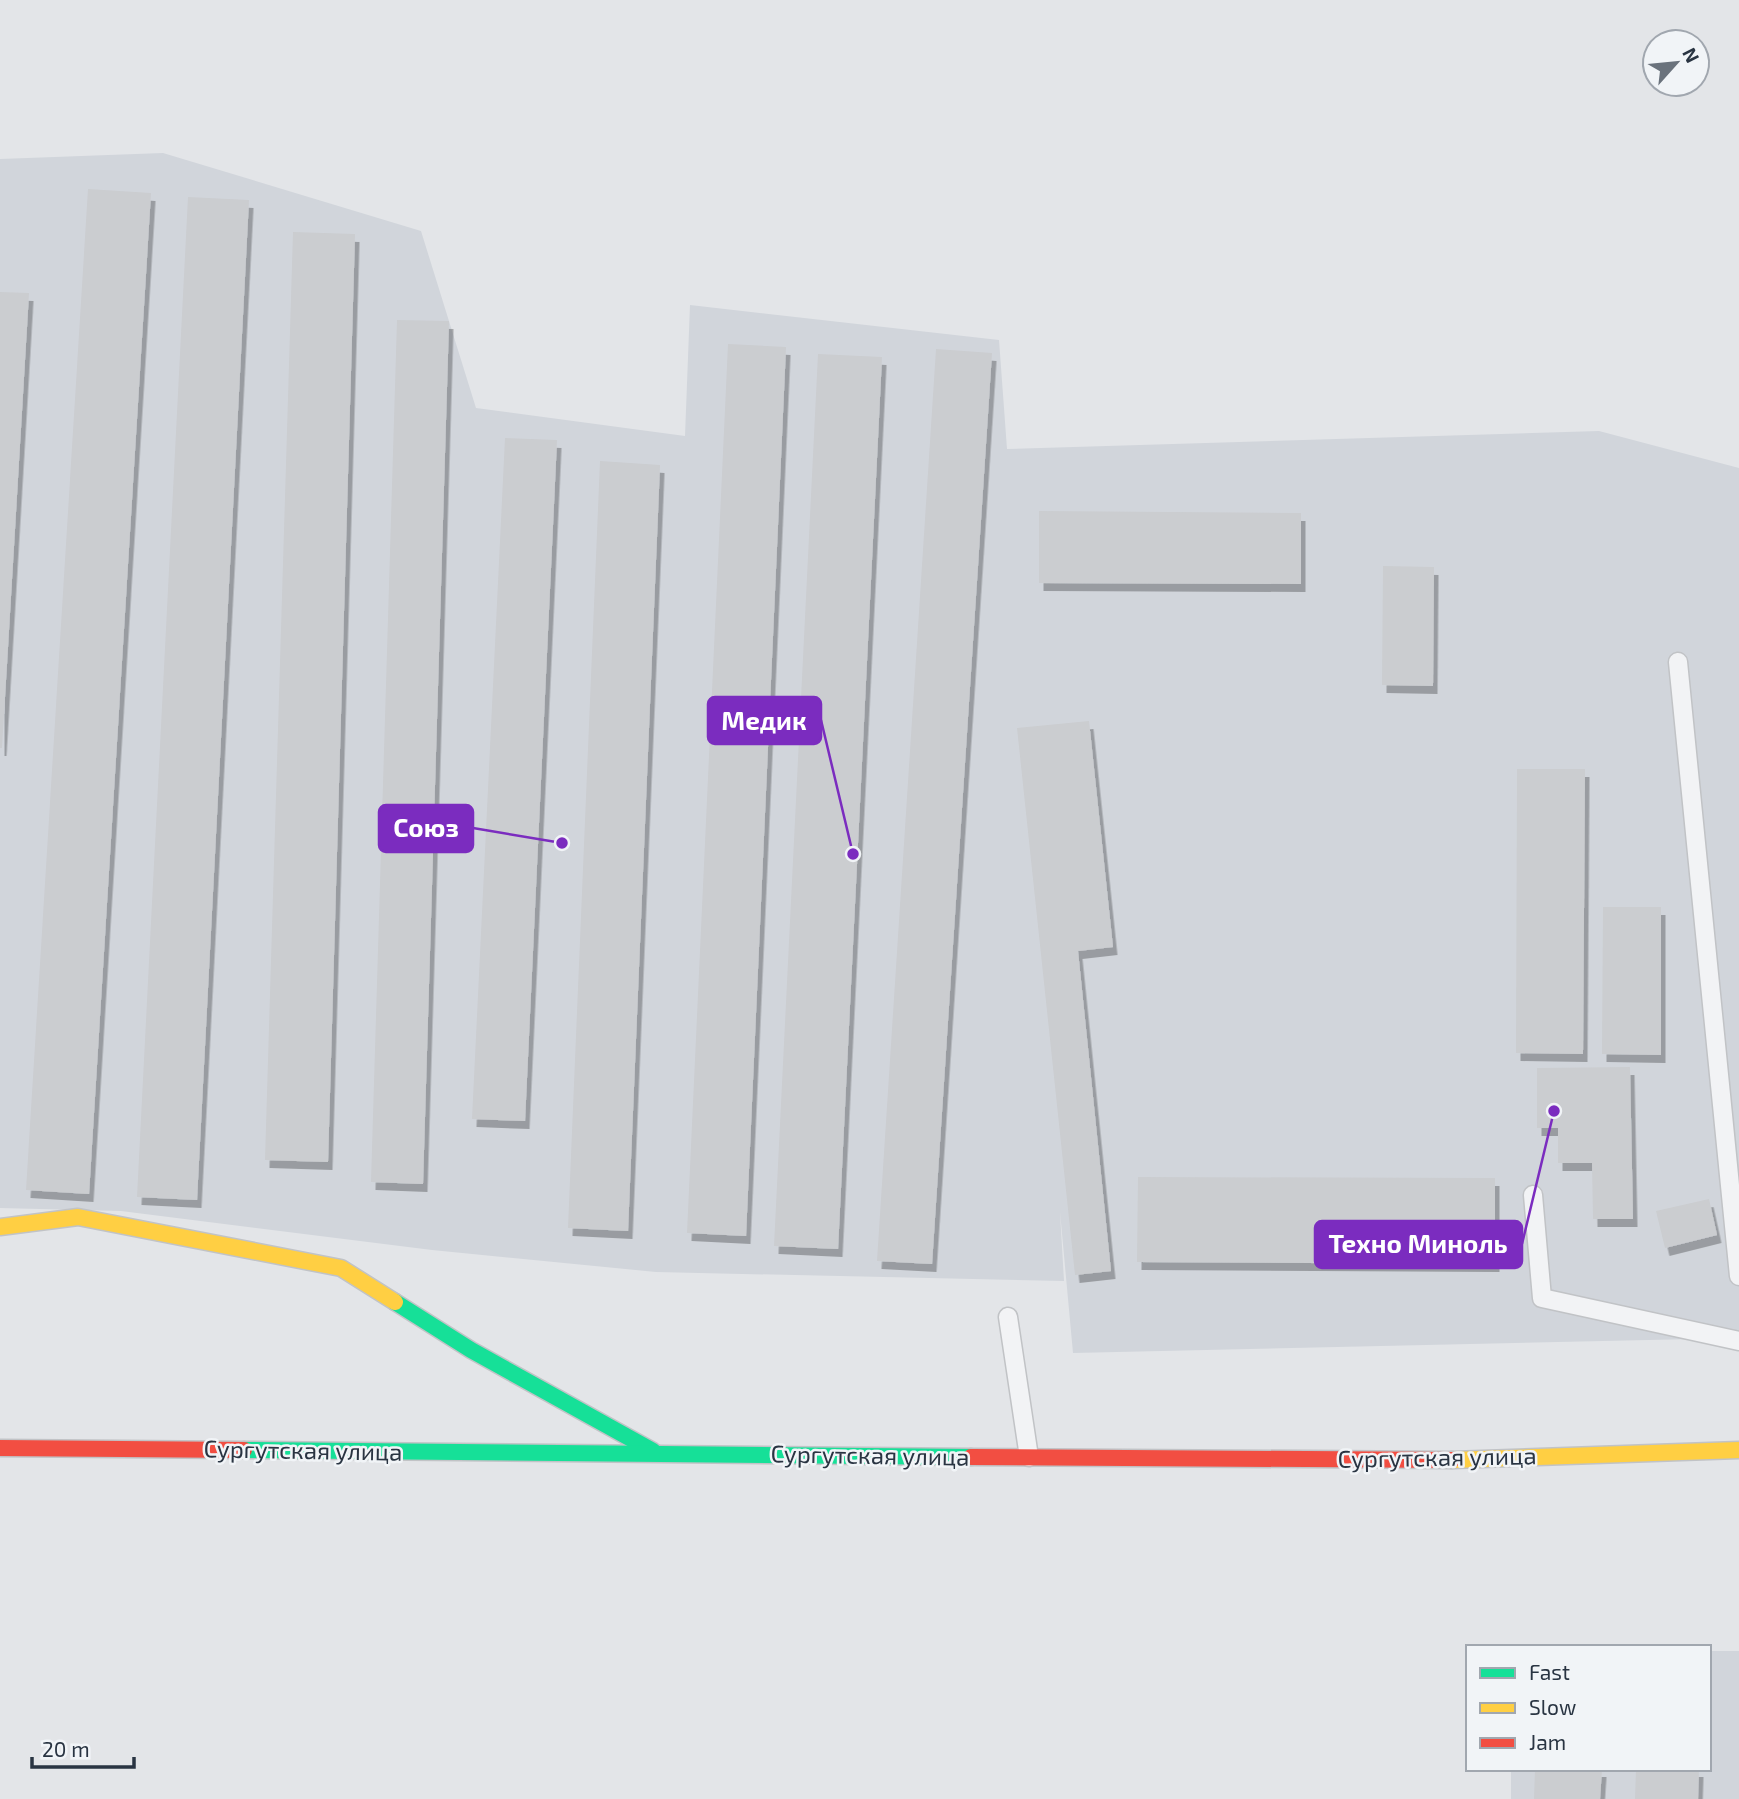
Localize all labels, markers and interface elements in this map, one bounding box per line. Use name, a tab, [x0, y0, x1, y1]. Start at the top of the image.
north arrow	[1641, 28, 1711, 98]
text: N	[1678, 44, 1705, 66]
callout: Медик	[708, 697, 821, 744]
text: Медик	[721, 704, 807, 735]
callout: Союз	[379, 805, 473, 852]
text: Союз	[393, 811, 459, 842]
callout: Техно Миноль	[1315, 1221, 1522, 1268]
text: Техно Миноль	[1328, 1227, 1508, 1258]
street label: Сургутская улица	[203, 1433, 403, 1467]
street label: Сургутская улица	[770, 1438, 970, 1472]
street label: Сургутская улица	[1337, 1440, 1537, 1474]
legend	[1466, 1645, 1711, 1771]
text: Fast	[1529, 1659, 1570, 1684]
text: Slow	[1529, 1694, 1576, 1719]
scale bar	[32, 1726, 133, 1770]
text: Jam	[1529, 1729, 1566, 1754]
text: 20 m	[42, 1736, 90, 1761]

